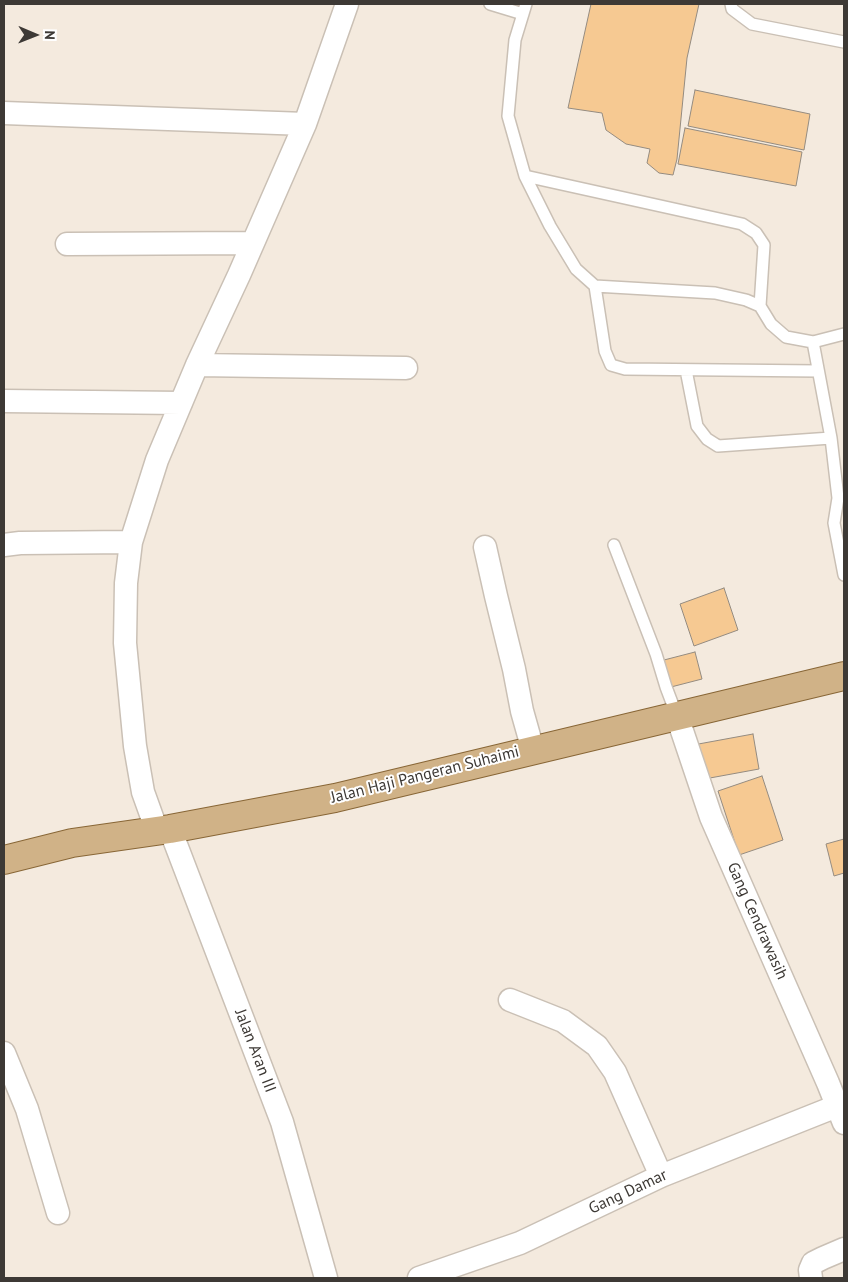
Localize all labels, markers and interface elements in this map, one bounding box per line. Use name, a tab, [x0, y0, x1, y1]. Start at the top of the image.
north arrow	[10, 10, 60, 60]
text: N	[41, 30, 59, 40]
street label: Jalan Haji Pangeran Suhaimi	[329, 742, 521, 808]
street label: Gang Cendrawasih	[723, 859, 791, 983]
street label: Jalan Aran III	[230, 1007, 280, 1095]
street label: Gang Damar	[586, 1166, 670, 1218]

